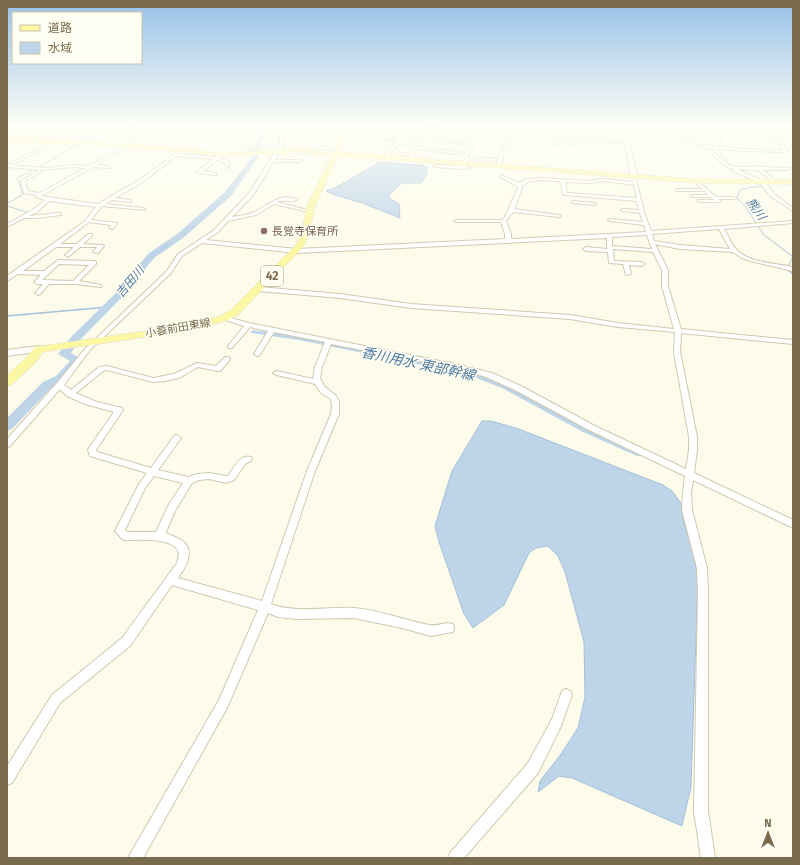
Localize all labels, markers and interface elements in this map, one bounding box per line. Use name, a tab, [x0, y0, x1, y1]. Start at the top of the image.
legend	[12, 12, 142, 64]
text: 道路	[48, 21, 72, 35]
text: 水域	[48, 41, 72, 55]
water label: 熊川	[743, 195, 770, 224]
place label: 長覚寺保育所	[272, 225, 339, 238]
marker: 長覚寺保育所	[259, 226, 269, 236]
water label: 吉田川	[113, 262, 148, 300]
road number: 42	[261, 266, 283, 286]
street label: 小蓑前田東線	[144, 316, 212, 340]
water label: 香川用水 東部幹線	[360, 344, 478, 385]
north arrow	[748, 813, 788, 853]
text: N	[764, 817, 772, 830]

